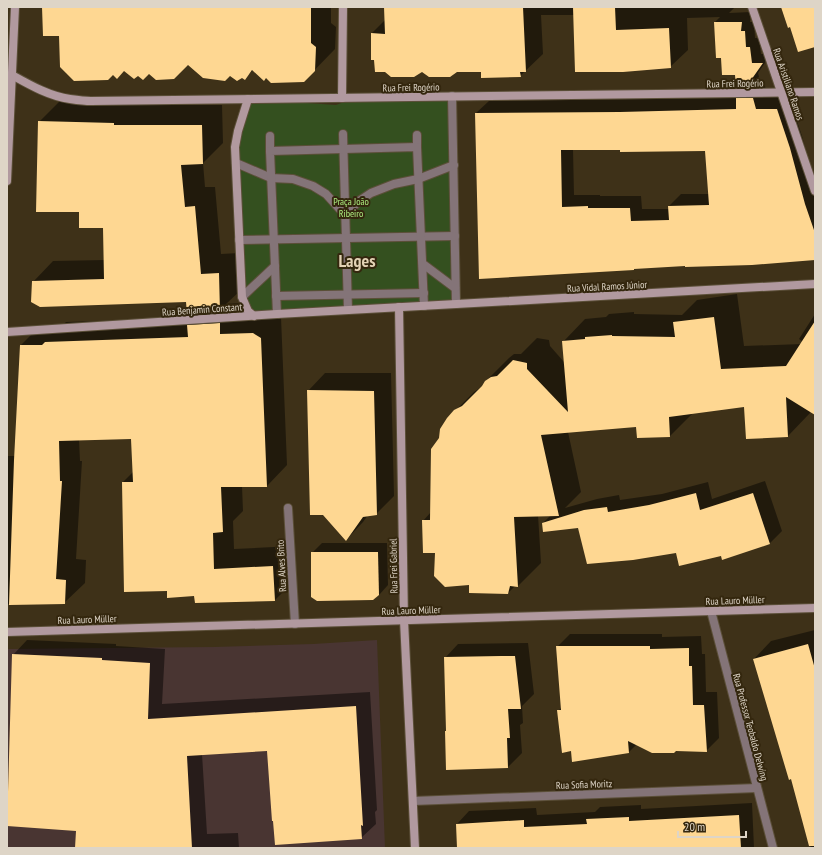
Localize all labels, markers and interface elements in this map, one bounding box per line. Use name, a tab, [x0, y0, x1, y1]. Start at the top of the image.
street label: Rua Aristiliano Ramos	[770, 46, 807, 122]
street label: Rua Frei Rogério	[706, 77, 764, 90]
street label: Rua Frei Rogério	[382, 81, 440, 94]
park label: Praça João Ribeiro	[333, 195, 369, 220]
district label: Lages	[338, 249, 376, 272]
street label: Rua Vidal Ramos Júnior	[567, 278, 648, 295]
street label: Rua Benjamin Constant	[162, 300, 243, 319]
street label: Rua Frei Gabriel	[387, 538, 400, 594]
street label: Rua Alves Brito	[274, 540, 289, 592]
street label: Rua Lauro Müller	[705, 593, 765, 608]
street label: Rua Lauro Müller	[381, 603, 441, 618]
street label: Rua Lauro Müller	[57, 612, 117, 627]
street label: Rua Professor Teobaldo Delwing	[730, 672, 771, 782]
street label: Rua Sofia Moritz	[556, 777, 613, 792]
scale bar	[678, 813, 746, 839]
text: 20 m	[684, 819, 705, 834]

